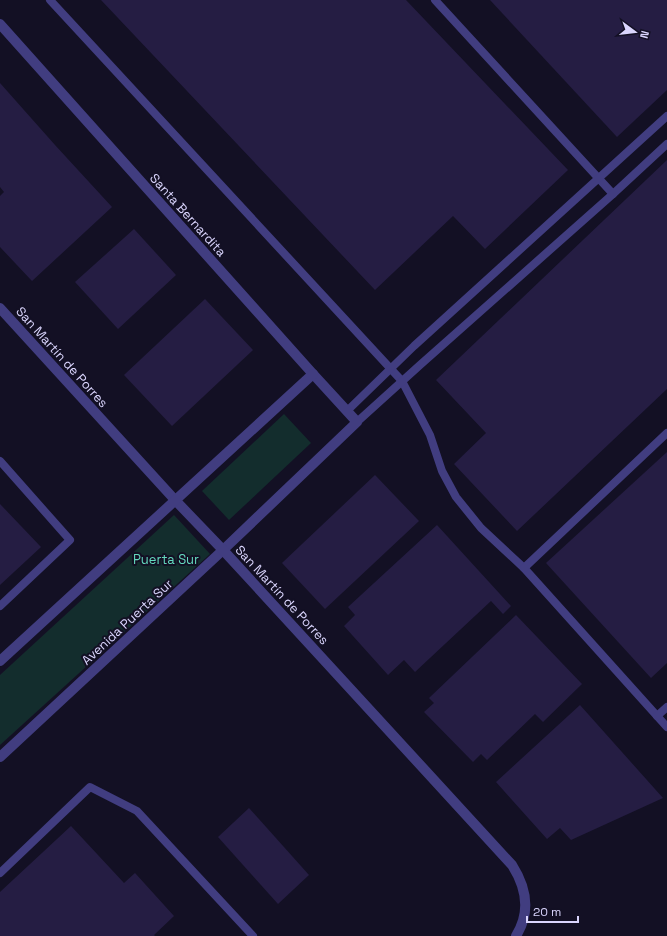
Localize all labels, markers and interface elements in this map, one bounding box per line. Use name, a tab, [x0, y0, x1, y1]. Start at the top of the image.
north arrow	[615, 12, 655, 52]
text: N	[637, 29, 652, 40]
street label: Santa Bernardita	[146, 170, 230, 261]
street label: San Martín de Porres	[12, 303, 112, 411]
street label: San Martín de Porres	[231, 542, 333, 648]
park label: Puerta Sur	[133, 551, 199, 568]
street label: Avenida Puerta Sur	[78, 575, 176, 669]
scale bar	[527, 898, 578, 924]
text: 20 m	[533, 904, 561, 920]

